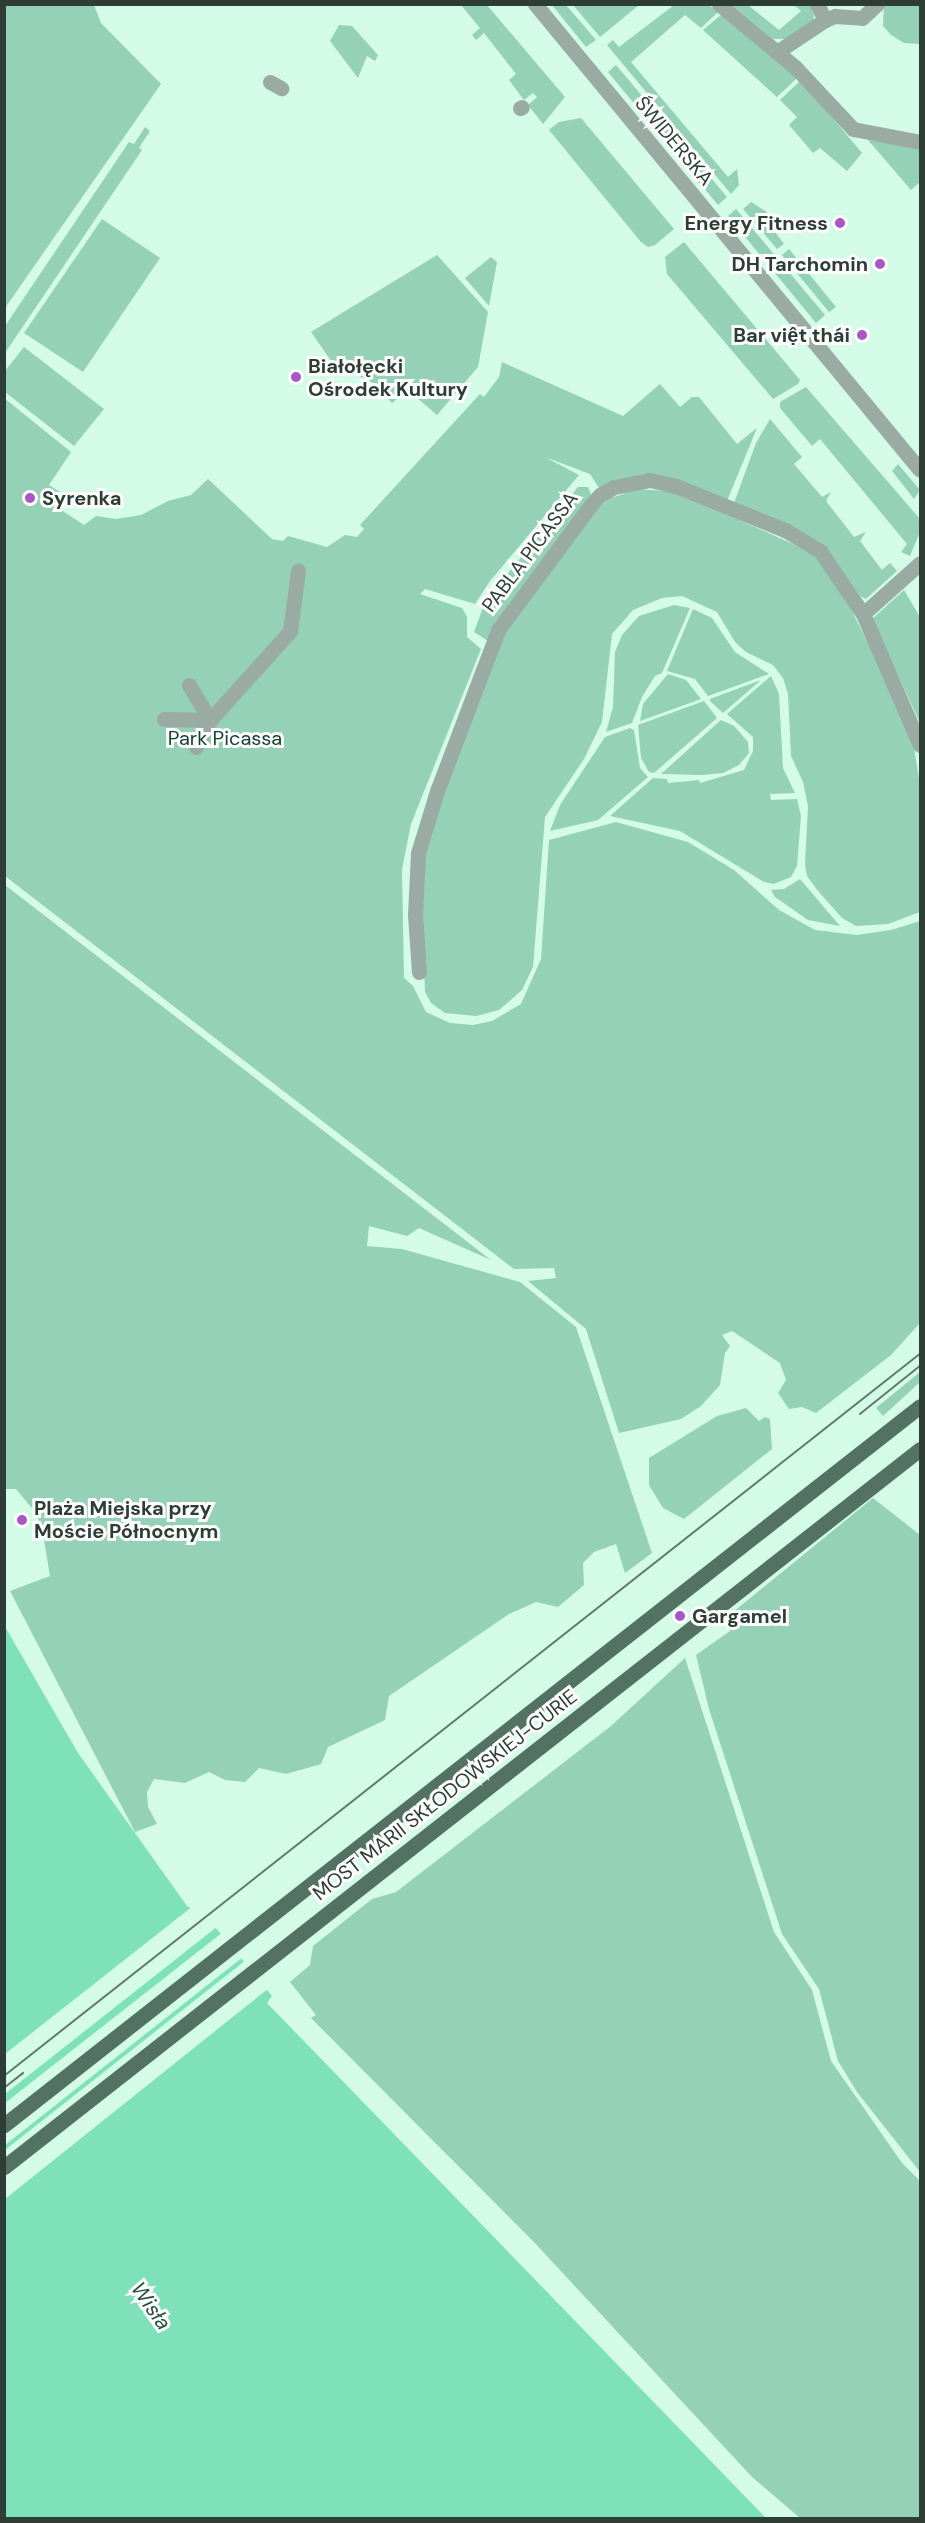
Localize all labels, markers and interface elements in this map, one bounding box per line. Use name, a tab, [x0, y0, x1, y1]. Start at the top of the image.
street label: ŚWIDERSKA	[630, 92, 718, 190]
place label: Energy Fitness	[684, 211, 828, 235]
marker: Energy Fitness	[833, 216, 847, 230]
place label: DH Tarchomin	[732, 252, 868, 276]
marker: DH Tarchomin	[873, 257, 887, 271]
place label: Bar việt thái	[733, 323, 850, 347]
marker: Bar việt thái	[855, 328, 869, 342]
place label: Białołęcki Ośrodek Kultury	[308, 354, 468, 401]
marker: Białołęcki Ośrodek Kultury	[289, 370, 303, 384]
place label: Syrenka	[42, 486, 121, 510]
street label: PABLA PICASSA	[477, 487, 583, 617]
marker: Syrenka	[23, 491, 37, 505]
park label: Park Picassa	[168, 726, 282, 750]
place label: Plaża Miejska przy Moście Północnym	[34, 1496, 218, 1543]
marker: Plaża Miejska przy Moście Północnym	[15, 1513, 29, 1527]
place label: Gargamel	[692, 1604, 787, 1628]
marker: Gargamel	[673, 1609, 687, 1623]
street label: MOST MARII SKŁODOWSKIEJ-CURIE	[308, 1684, 582, 1906]
water label: Wisła	[126, 2277, 176, 2335]

